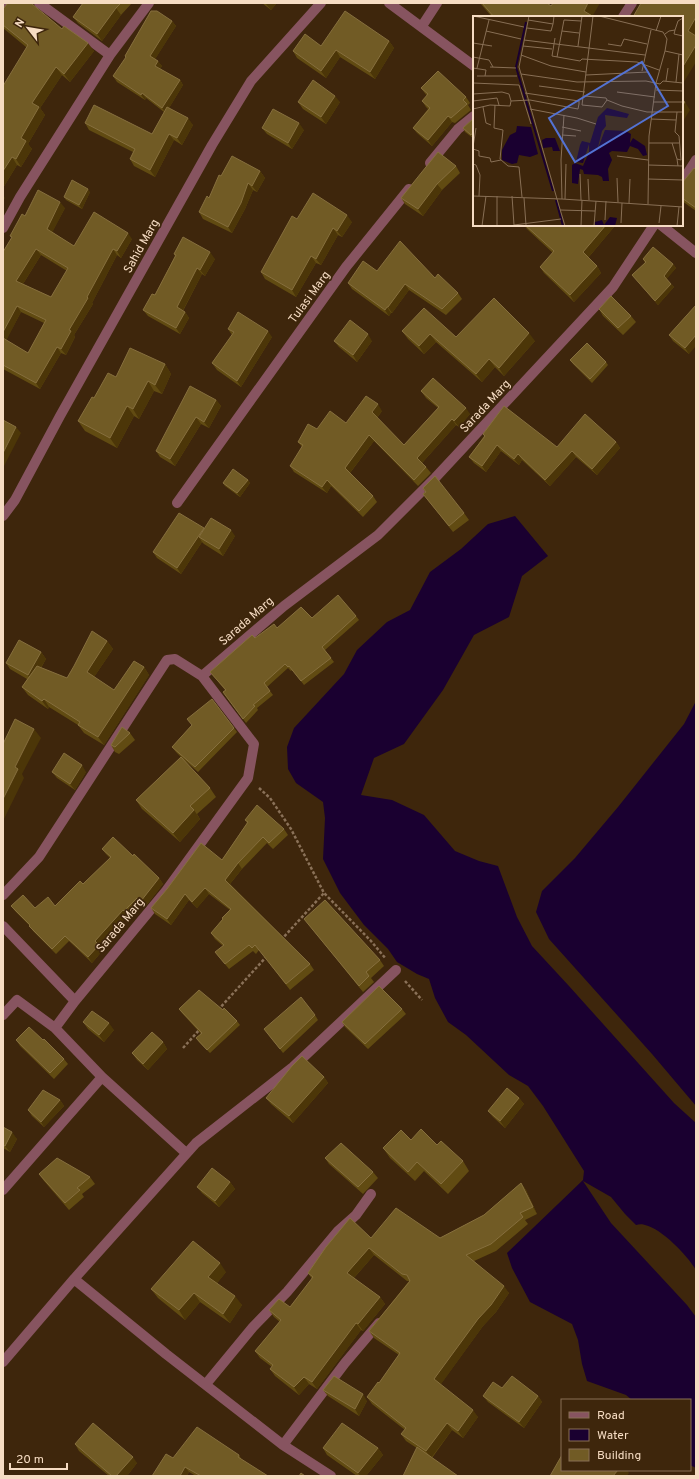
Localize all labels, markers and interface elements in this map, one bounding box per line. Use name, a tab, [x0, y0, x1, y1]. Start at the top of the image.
north arrow	[8, 8, 48, 48]
text: N	[12, 16, 28, 30]
inset map	[473, 16, 683, 226]
street label: Sahid Marg	[120, 216, 163, 276]
street label: Tulasi Marg	[285, 268, 334, 327]
street label: Sarada Marg	[457, 377, 515, 437]
street label: Sarada Marg	[216, 594, 277, 650]
street label: Sarada Marg	[93, 895, 149, 957]
legend	[561, 1399, 691, 1471]
text: Road	[597, 1408, 625, 1424]
text: Water	[597, 1428, 629, 1444]
scale bar	[10, 1445, 67, 1471]
text: Building	[597, 1448, 641, 1464]
text: 20 m	[16, 1452, 44, 1468]

